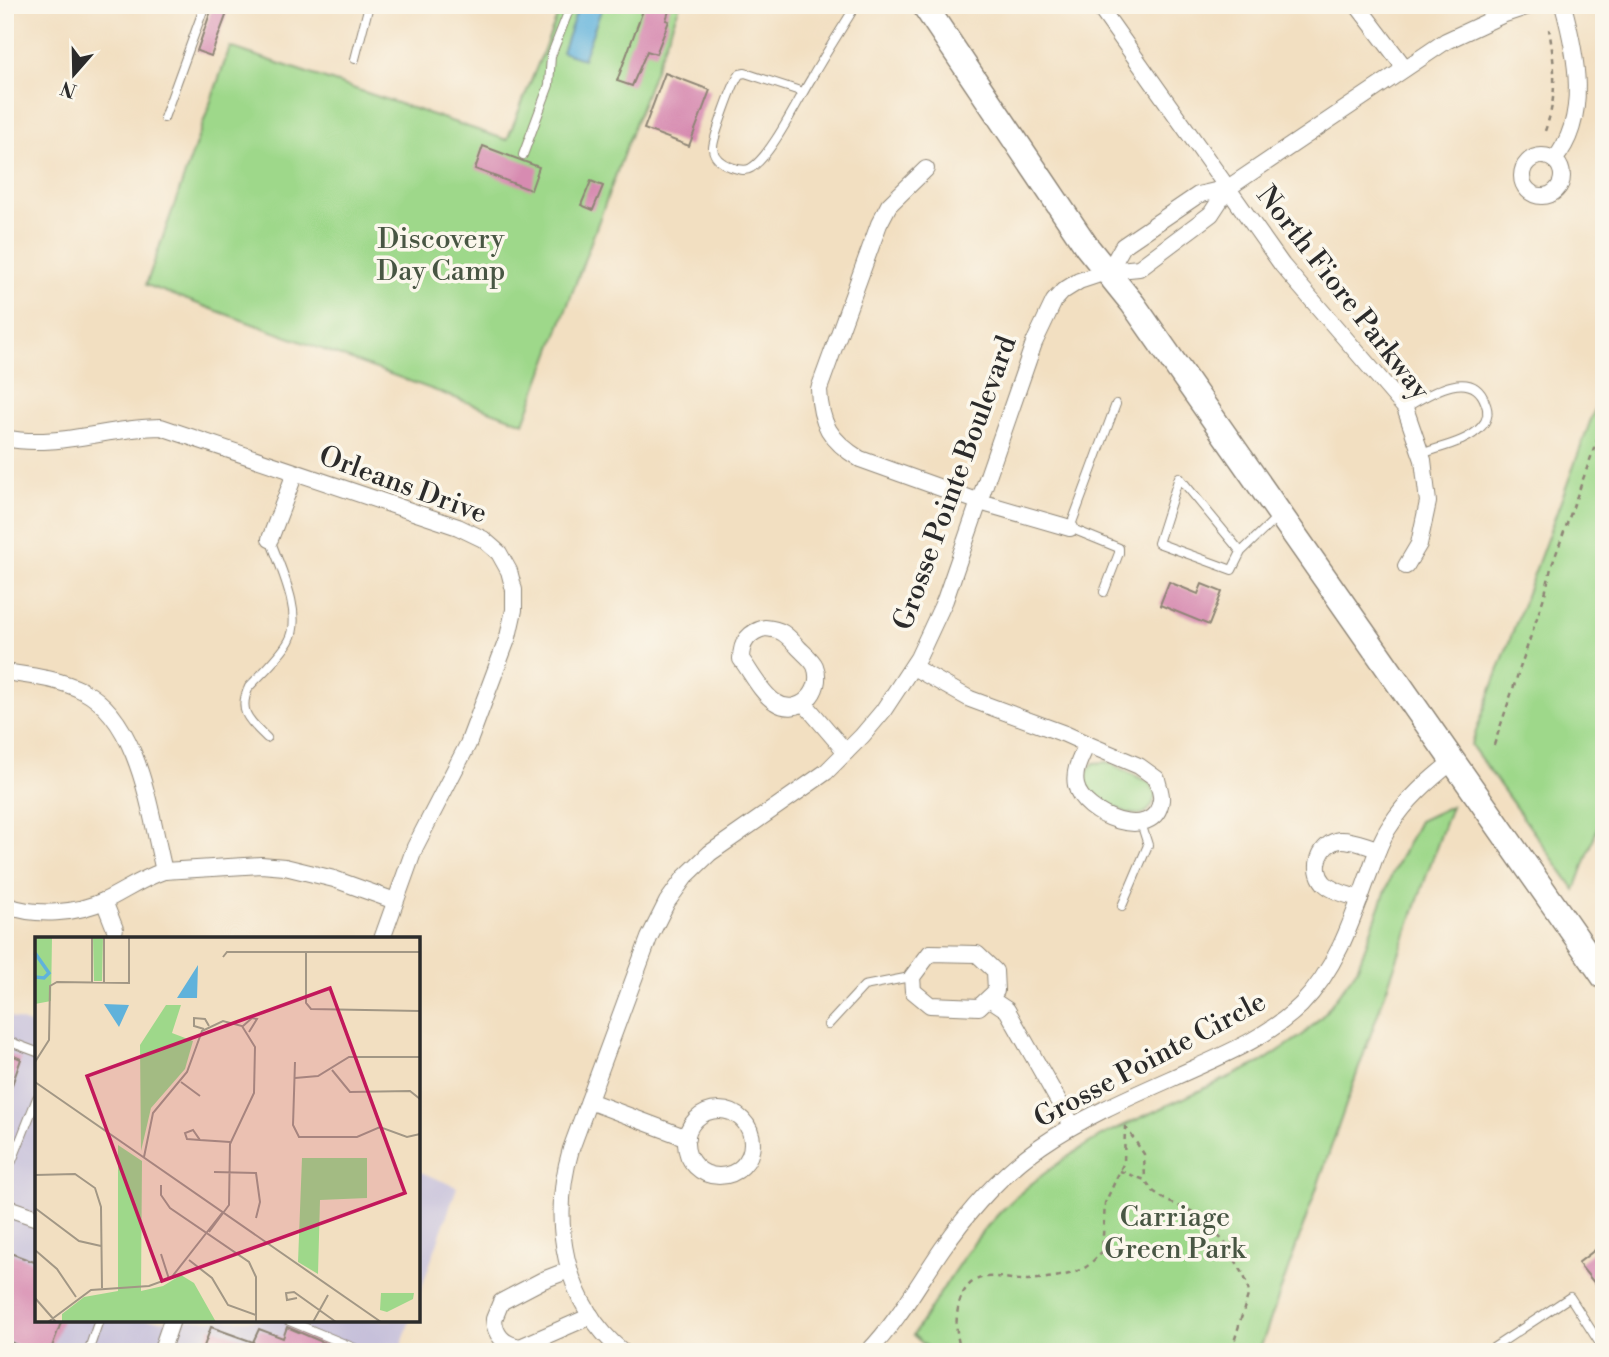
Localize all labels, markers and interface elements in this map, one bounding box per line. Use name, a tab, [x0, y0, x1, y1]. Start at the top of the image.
north arrow	[38, 38, 108, 108]
text: N	[57, 75, 80, 103]
street label: North Fiore Parkway	[1249, 179, 1438, 407]
park label: Discovery Day Camp	[376, 222, 506, 289]
street label: Grosse Pointe Boulevard	[885, 331, 1025, 635]
street label: Orleans Drive	[314, 438, 492, 532]
inset map	[35, 937, 420, 1322]
street label: Grosse Pointe Circle	[1028, 984, 1272, 1136]
park label: Carriage Green Park	[1104, 1200, 1247, 1267]

